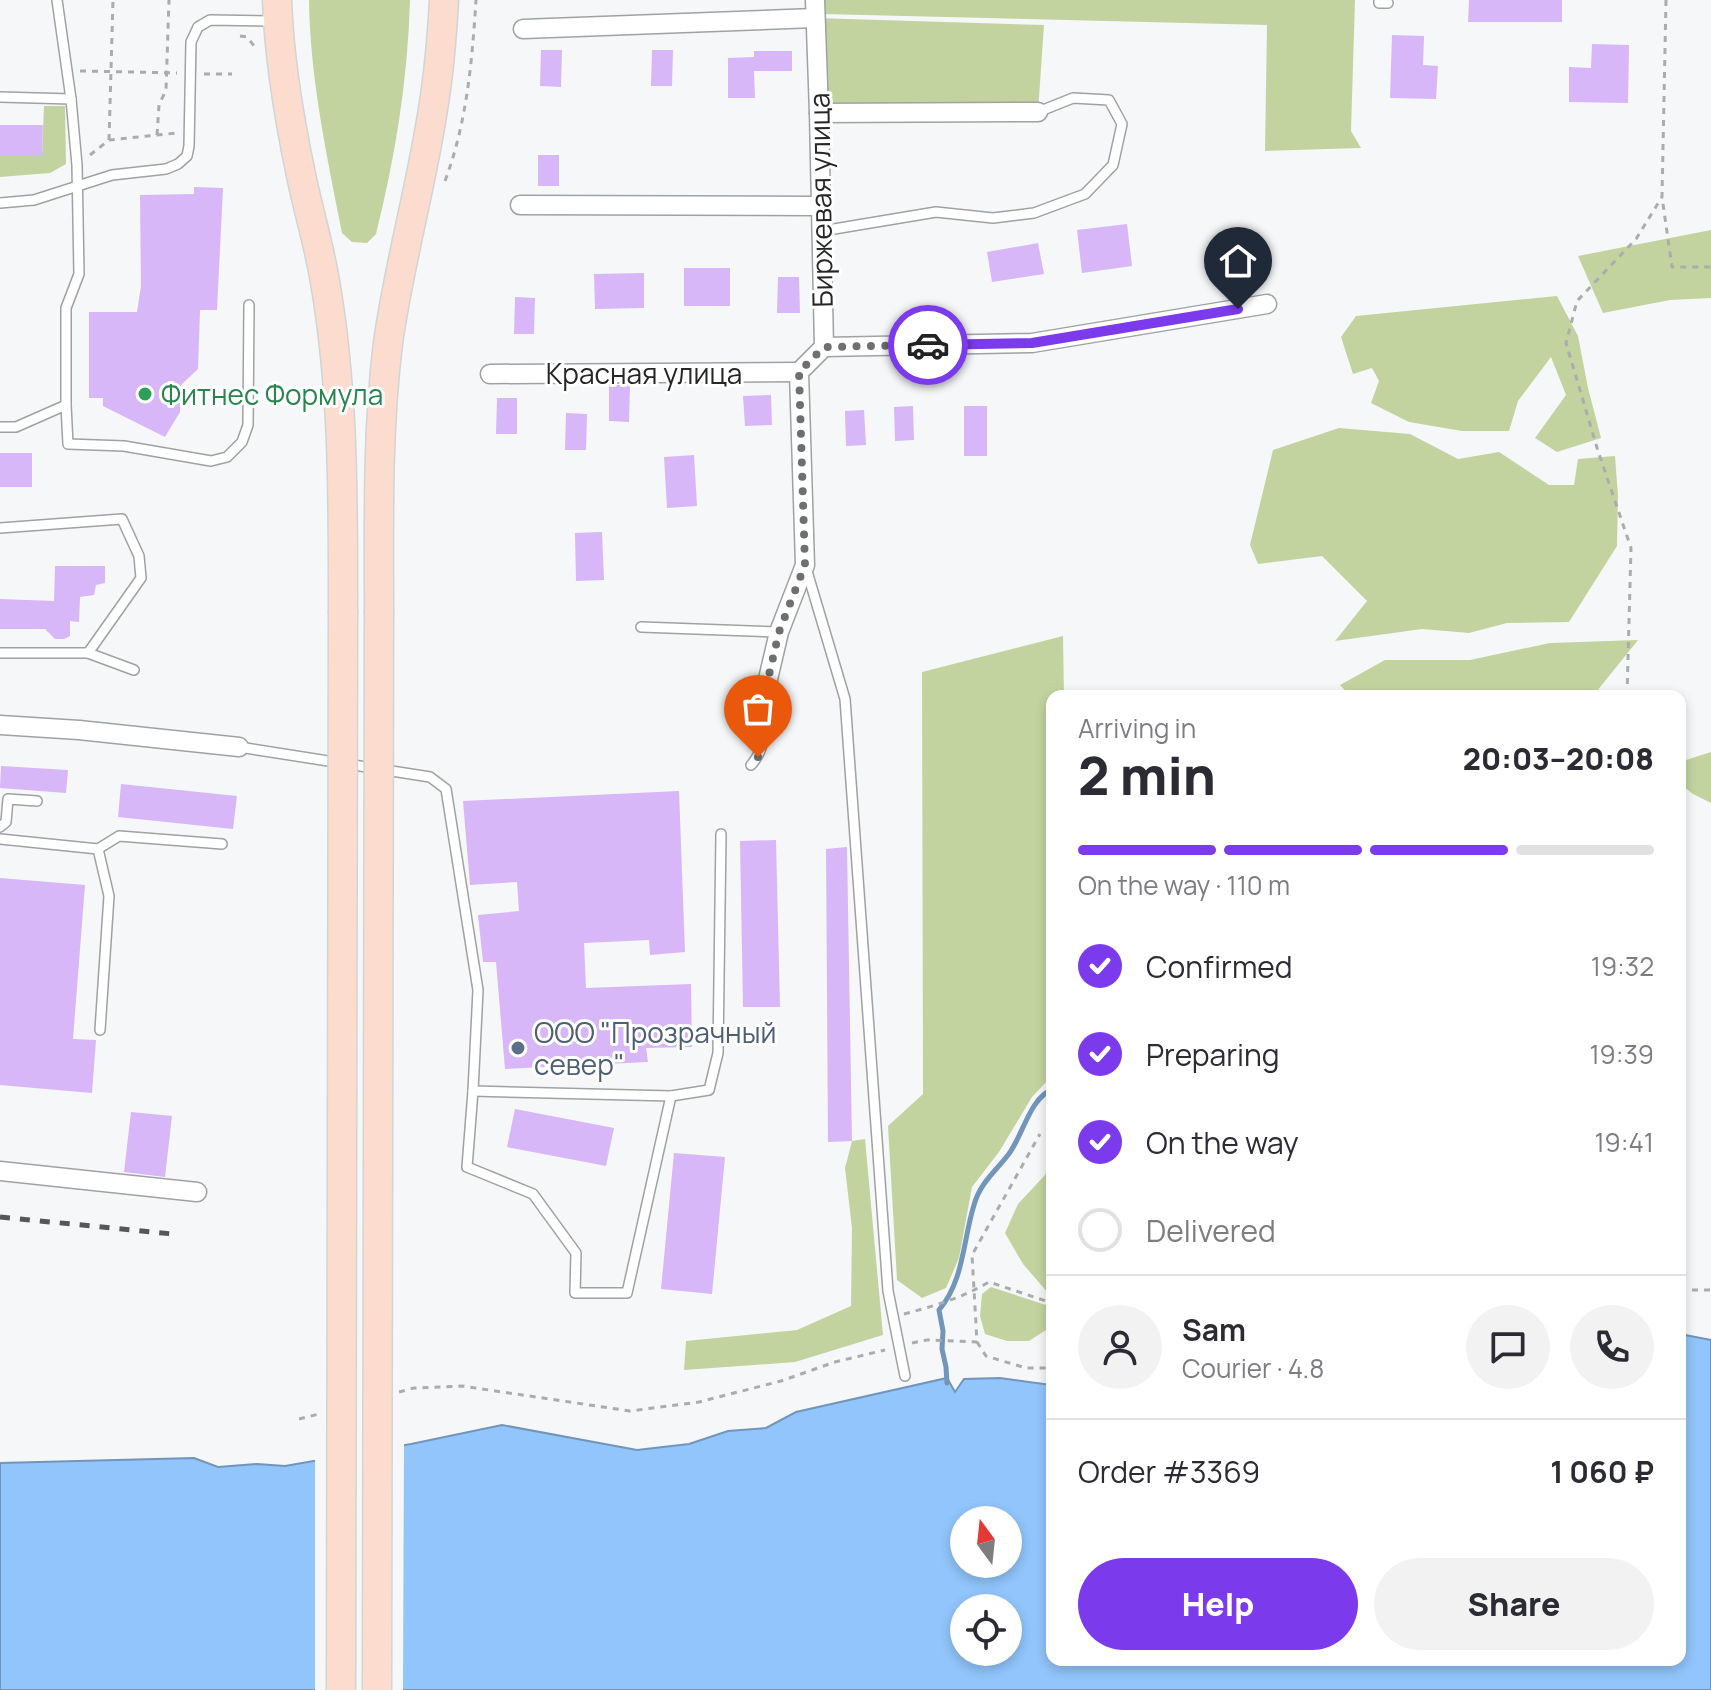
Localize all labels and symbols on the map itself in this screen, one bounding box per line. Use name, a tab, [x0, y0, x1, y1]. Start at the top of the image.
street label: Биржевая улица	[799, 92, 841, 308]
pin	[1204, 227, 1272, 309]
courier	[888, 305, 968, 385]
street label: Красная улица	[546, 354, 742, 392]
place label: Фитнес Формула	[161, 375, 383, 413]
marker: Фитнес Формула	[136, 385, 154, 403]
pin	[724, 675, 792, 757]
place label: ООО "Прозрачный север"	[534, 1013, 776, 1083]
marker: ООО "Прозрачный север"	[509, 1039, 527, 1057]
north arrow	[950, 1506, 1022, 1578]

